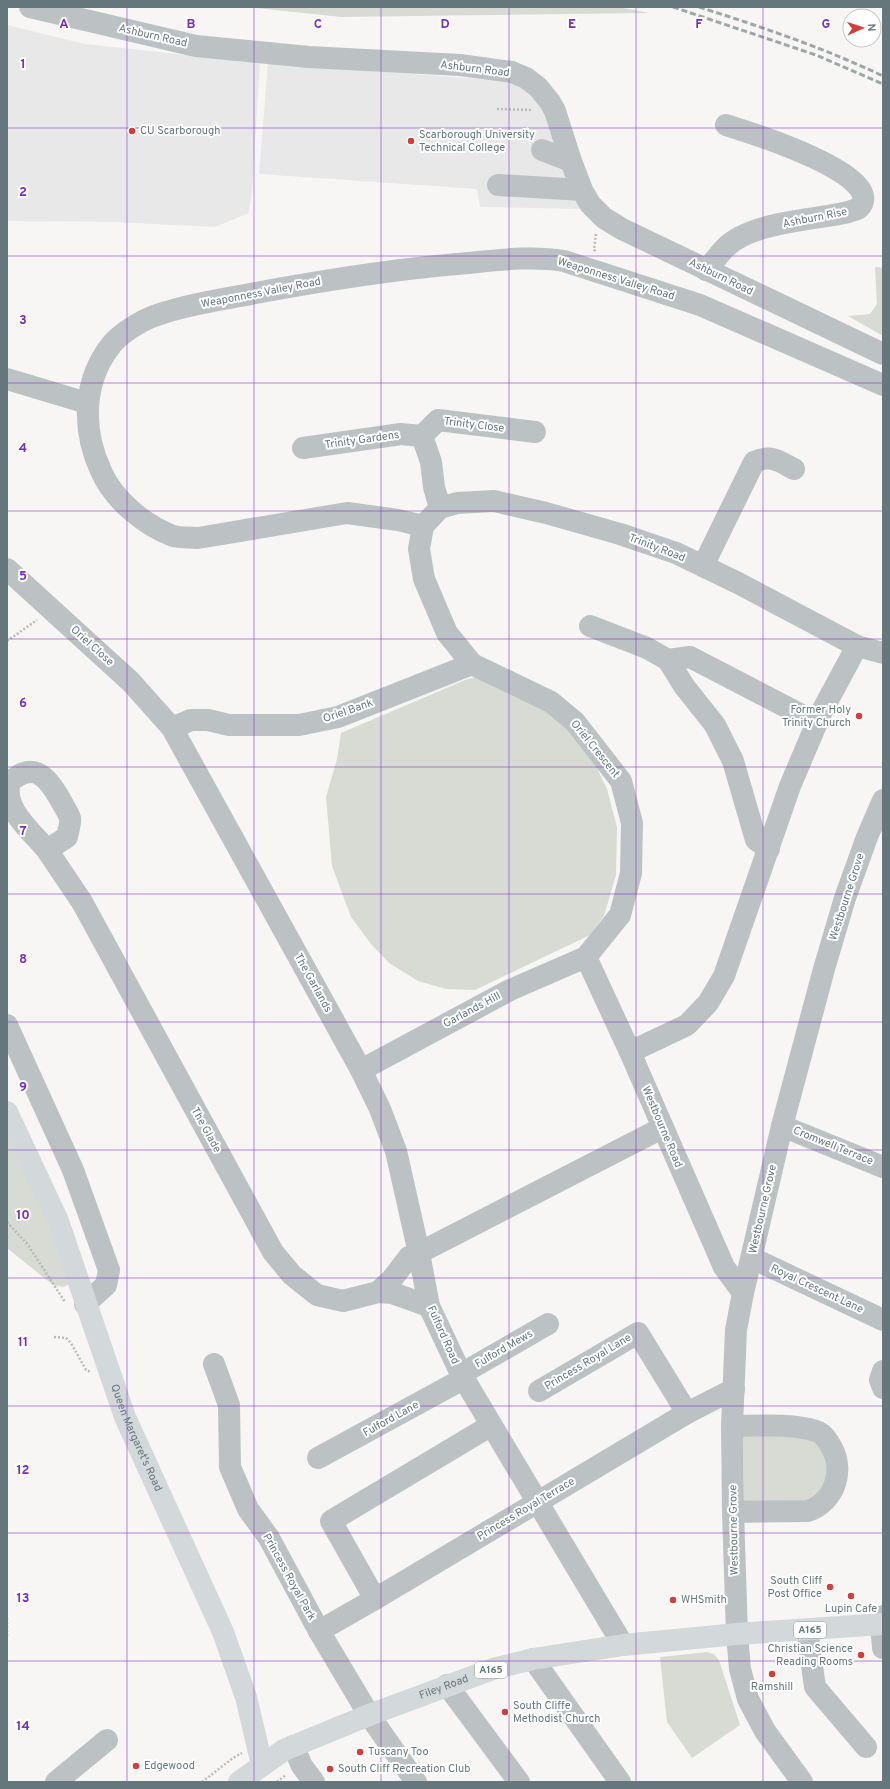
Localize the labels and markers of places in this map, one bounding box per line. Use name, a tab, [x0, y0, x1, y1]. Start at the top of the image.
place label: CU Scarborough	[140, 124, 220, 138]
marker: CU Scarborough	[127, 126, 137, 136]
place label: Scarborough University Technical College	[419, 128, 535, 155]
marker: Scarborough University Technical College	[406, 136, 416, 146]
place label: Former Holy Trinity Church	[782, 703, 851, 730]
marker: Former Holy Trinity Church	[854, 711, 864, 721]
place label: South Cliff Post Office	[767, 1574, 823, 1601]
marker: South Cliff Post Office	[825, 1582, 835, 1592]
marker: Lupin Cafe	[846, 1591, 856, 1601]
place label: WHSmith	[681, 1593, 727, 1607]
marker: WHSmith	[668, 1595, 678, 1605]
place label: Lupin Cafe	[825, 1602, 877, 1616]
place label: Christian Science Reading Rooms	[767, 1642, 853, 1669]
marker: Christian Science Reading Rooms	[856, 1650, 866, 1660]
marker: Ramshill	[767, 1669, 777, 1679]
place label: Ramshill	[751, 1680, 793, 1694]
place label: South Cliffe Methodist Church	[513, 1699, 600, 1726]
marker: South Cliffe Methodist Church	[500, 1707, 510, 1717]
place label: Tuscany Too	[368, 1745, 429, 1759]
marker: Tuscany Too	[355, 1747, 365, 1757]
place label: Edgewood	[144, 1759, 195, 1773]
marker: Edgewood	[131, 1761, 141, 1771]
place label: South Cliff Recreation Club	[338, 1762, 470, 1776]
marker: South Cliff Recreation Club	[325, 1764, 335, 1774]

